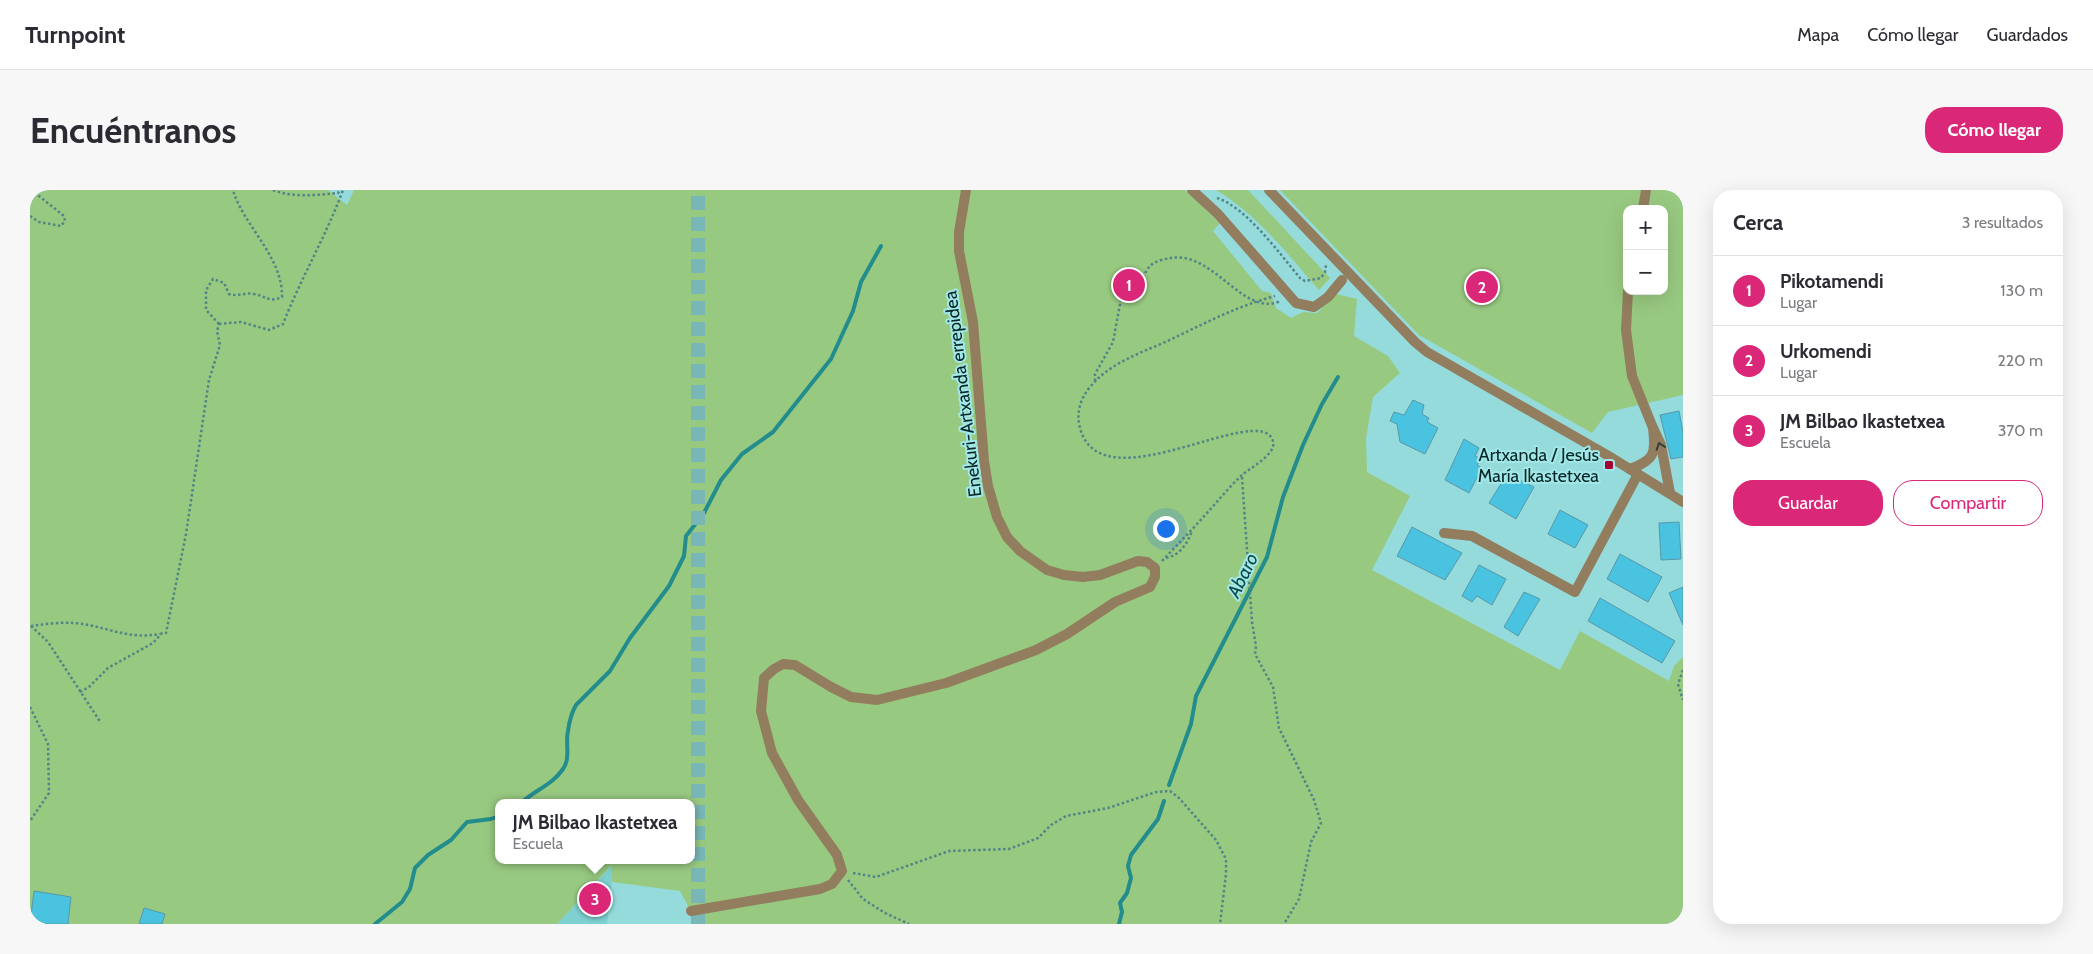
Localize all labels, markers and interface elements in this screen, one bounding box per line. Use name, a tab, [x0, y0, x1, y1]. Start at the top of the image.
text: Turnpoint	[25, 20, 125, 49]
text: Mapa	[1797, 24, 1839, 46]
text: Cómo llegar	[1867, 24, 1959, 46]
text: Guardados	[1987, 24, 2068, 46]
button: Cómo llegar	[1925, 107, 2063, 153]
text: Encuéntranos	[30, 109, 236, 152]
map controls	[1623, 205, 1668, 295]
button: +	[1623, 205, 1668, 250]
text: Cerca	[1733, 210, 1783, 235]
text: 3 resultados	[1962, 213, 2043, 232]
button: −	[1623, 250, 1668, 295]
pin: 1	[1113, 266, 1145, 304]
pin: 2	[1466, 268, 1498, 306]
text: Pikotamendi	[1780, 270, 1884, 293]
text: 1	[1746, 281, 1752, 300]
text: 130 m	[2000, 281, 2043, 300]
street label: Enekuri-Artxanda errepidea	[939, 289, 987, 498]
text: Lugar	[1780, 293, 1817, 312]
text: Urkomendi	[1780, 340, 1871, 363]
text: 2	[1745, 351, 1753, 370]
text: 220 m	[1997, 351, 2043, 370]
text: Lugar	[1780, 363, 1817, 382]
text: JM Bilbao Ikastetxea	[1780, 410, 1945, 433]
text: 3	[1745, 421, 1753, 440]
text: 370 m	[1998, 421, 2043, 440]
text: Escuela	[1780, 433, 1831, 452]
one-way arrow	[1656, 442, 1666, 451]
place label: Artxanda / Jesús María Ikastetxea	[1478, 444, 1599, 487]
marker: Artxanda / Jesús María Ikastetxea	[1603, 459, 1615, 471]
button: Guardar	[1733, 480, 1883, 526]
button: Compartir	[1893, 480, 2043, 526]
your location	[1153, 516, 1179, 542]
water label: Abaro	[1222, 549, 1263, 602]
popup	[495, 799, 695, 864]
text: JM Bilbao Ikastetxea	[512, 811, 678, 834]
text: Escuela	[512, 834, 563, 853]
pin: 3	[579, 880, 611, 918]

